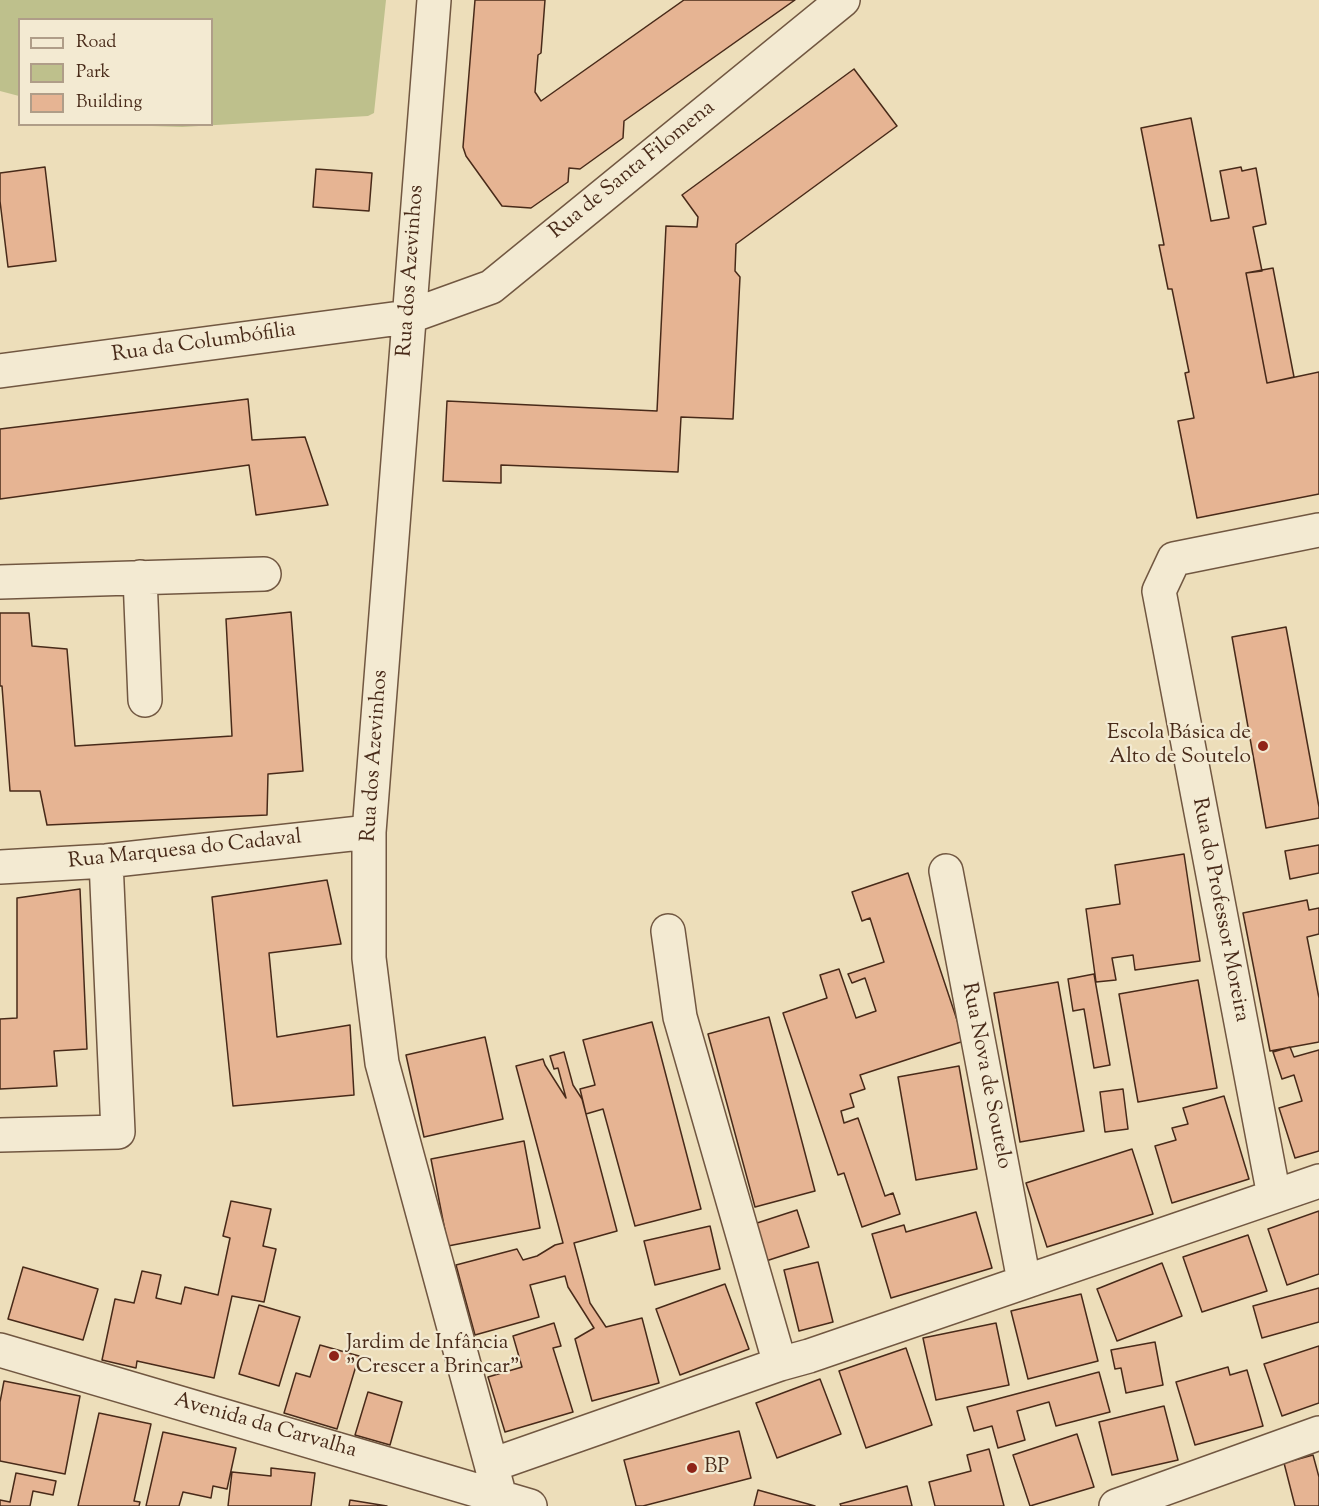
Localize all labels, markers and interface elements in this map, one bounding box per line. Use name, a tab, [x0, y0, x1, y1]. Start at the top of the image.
legend	[18, 18, 213, 126]
text: Road	[76, 30, 116, 56]
text: Park	[76, 60, 110, 86]
text: Building	[76, 90, 142, 116]
street label: Rua de Santa Filomena	[545, 96, 721, 246]
street label: Rua dos Azevinhos	[393, 184, 431, 358]
street label: Rua da Columbófilia	[111, 319, 297, 369]
street label: Rua dos Azevinhos	[357, 669, 395, 843]
place label: Escola Básica de Alto de Soutelo	[1107, 721, 1251, 771]
marker: Escola Básica de Alto de Soutelo	[1256, 739, 1270, 753]
street label: Rua do Professor Moreira	[1185, 796, 1253, 1024]
street label: Rua Marquesa do Cadaval	[67, 826, 303, 876]
street label: Rua Nova de Soutelo	[955, 981, 1015, 1171]
place label: Jardim de Infância "Crescer a Brincar"	[346, 1331, 520, 1381]
marker: Jardim de Infância "Crescer a Brincar"	[327, 1349, 341, 1363]
street label: Avenida da Carvalha	[171, 1389, 359, 1465]
place label: BP	[704, 1455, 729, 1481]
marker: BP	[685, 1461, 699, 1475]

